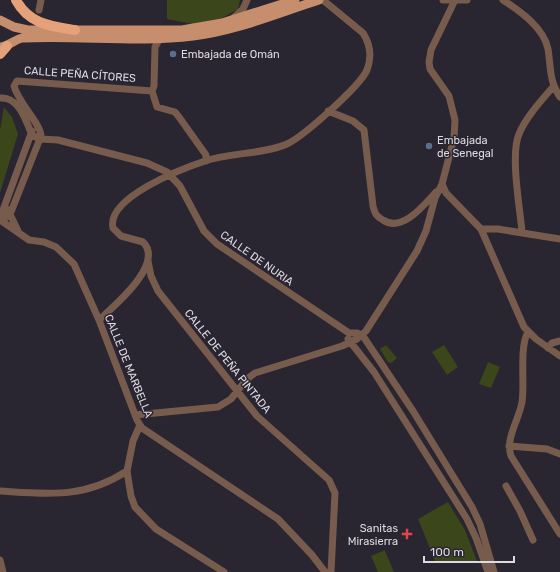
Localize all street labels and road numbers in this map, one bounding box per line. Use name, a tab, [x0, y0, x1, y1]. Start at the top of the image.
street label: CALLE PEÑA CÍTORES	[24, 64, 137, 85]
street label: CALLE DE NURIA	[218, 228, 296, 289]
street label: CALLE DE PEÑA PINTADA	[182, 307, 274, 416]
street label: CALLE DE MARBELLA	[102, 313, 155, 420]

